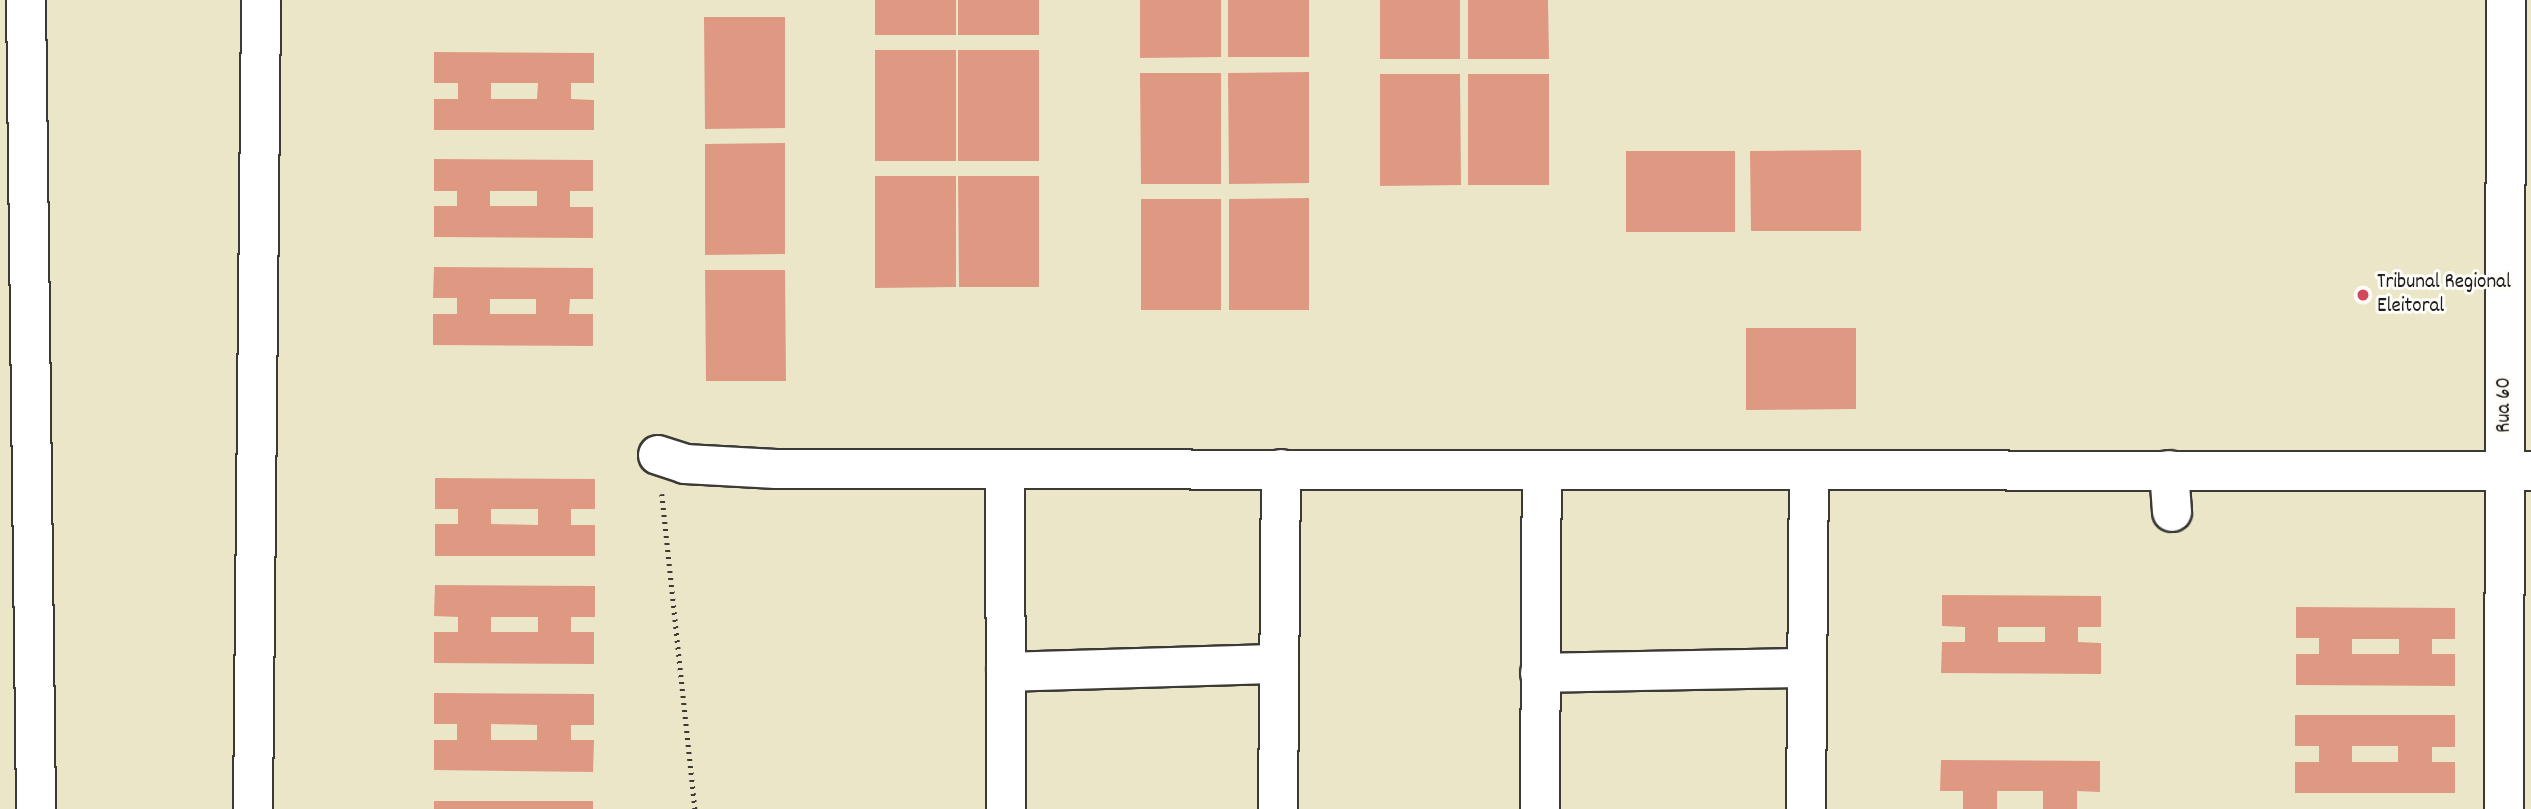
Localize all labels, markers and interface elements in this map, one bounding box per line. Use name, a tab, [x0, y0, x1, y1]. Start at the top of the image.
place label: Tribunal Regional Eleitoral	[2377, 270, 2511, 320]
marker: Tribunal Regional Eleitoral	[2355, 287, 2371, 303]
street label: Rua 60	[2492, 377, 2518, 433]

